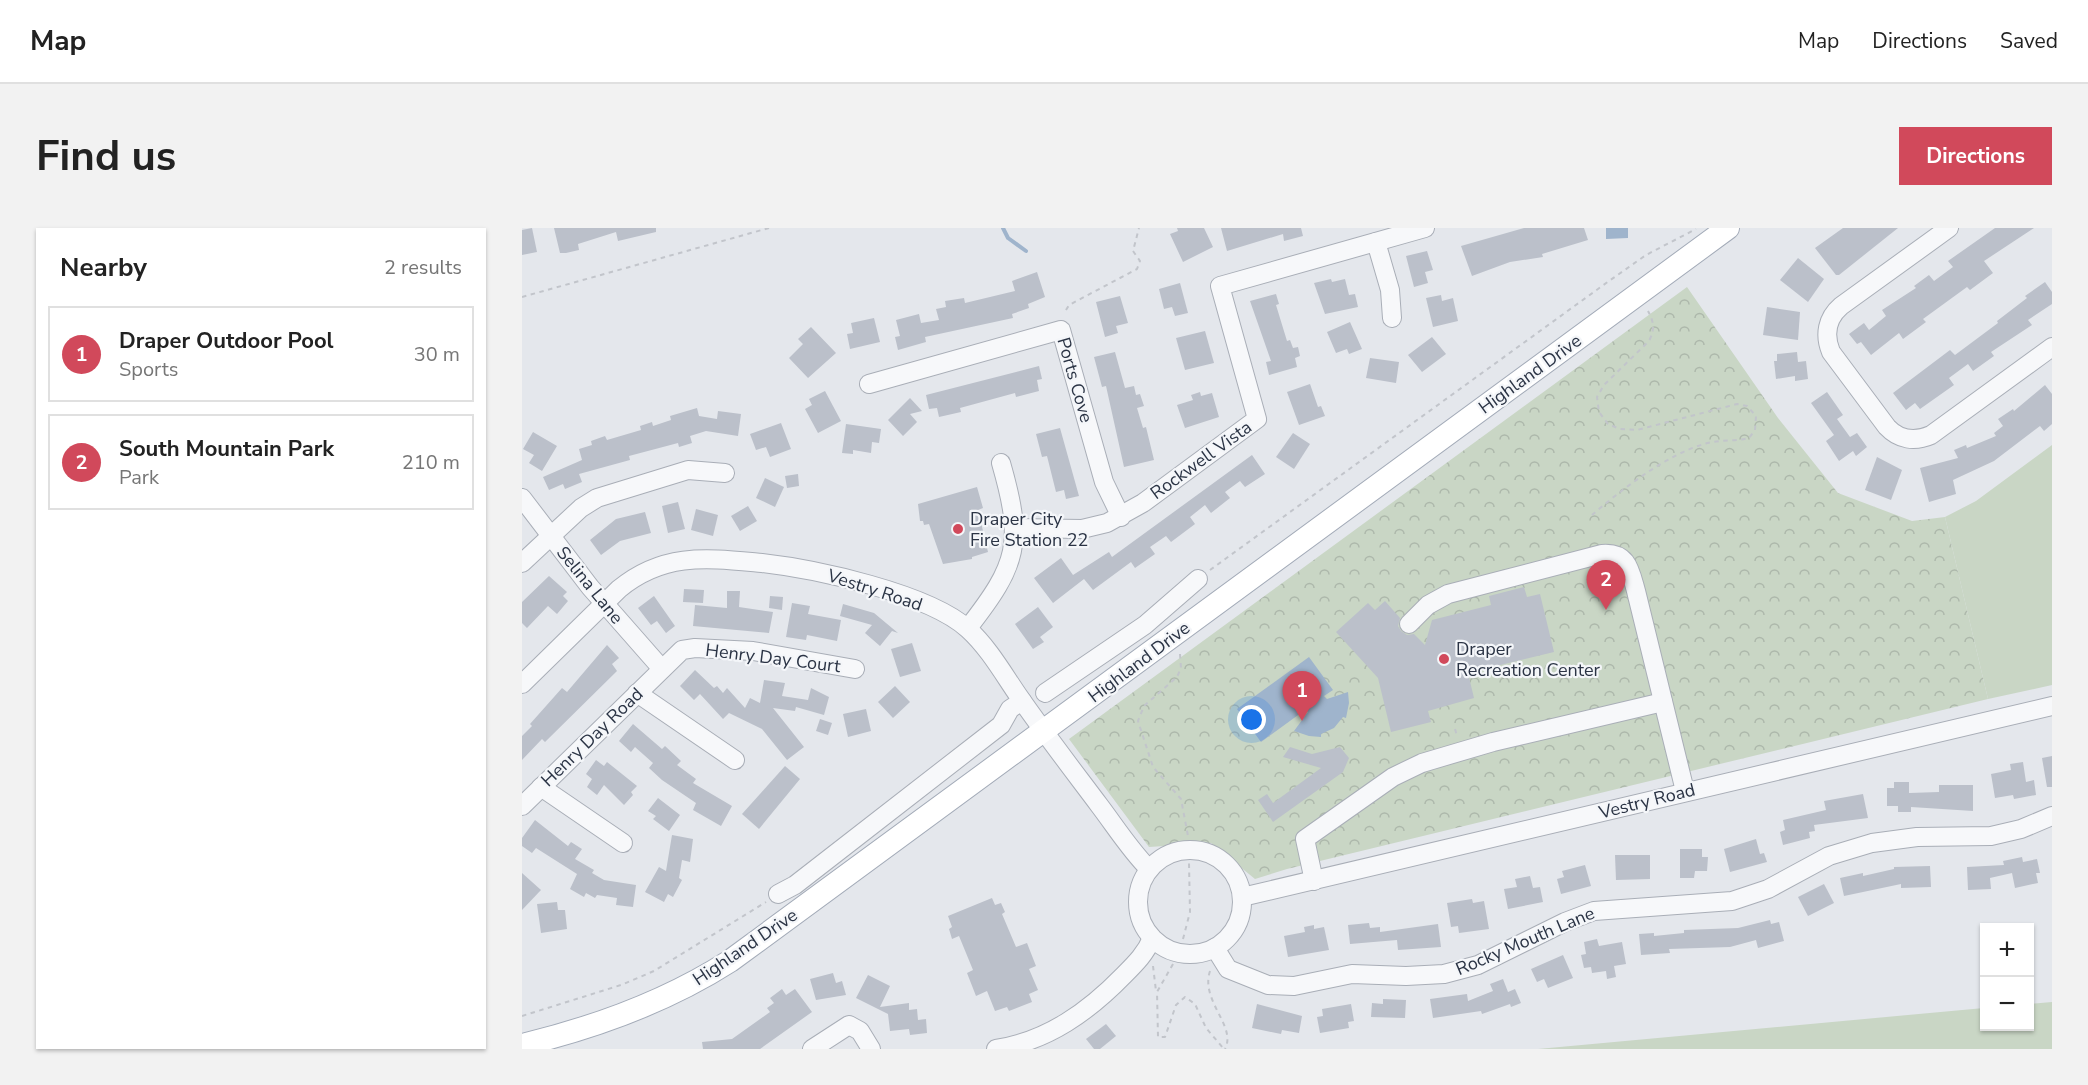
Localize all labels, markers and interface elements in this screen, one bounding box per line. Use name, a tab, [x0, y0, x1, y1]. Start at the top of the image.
text: Map	[30, 22, 86, 60]
text: Map	[1798, 27, 1839, 55]
text: Directions	[1872, 27, 1967, 55]
text: Saved	[2000, 27, 2058, 55]
button: Directions	[1899, 127, 2052, 185]
text: Find us	[36, 128, 176, 185]
text: Nearby	[60, 250, 147, 285]
text: 2 results	[384, 254, 462, 281]
text: Draper Outdoor Pool	[119, 326, 334, 356]
street label: Highland Drive	[1474, 329, 1586, 419]
street label: Ports Cove	[1051, 335, 1099, 425]
text: 1	[76, 341, 88, 368]
text: 30 m	[414, 341, 460, 368]
text: Sports	[119, 356, 178, 383]
street label: Rockwell Vista	[1146, 415, 1256, 505]
text: South Mountain Park	[119, 434, 334, 464]
text: 2	[76, 449, 88, 476]
text: 210 m	[402, 449, 460, 476]
text: Park	[119, 464, 159, 491]
place label: Draper City Fire Station 22	[970, 507, 1088, 552]
marker: Draper City Fire Station 22	[951, 522, 965, 536]
street label: Selina Lane	[551, 541, 629, 629]
pin: 2	[1586, 560, 1626, 610]
street label: Vestry Road	[823, 563, 926, 617]
street label: Highland Drive	[1083, 616, 1195, 708]
place label: Draper Recreation Center	[1456, 637, 1601, 682]
street label: Henry Day Court	[704, 638, 843, 678]
marker: Draper Recreation Center	[1437, 652, 1451, 666]
pin: 1	[1282, 672, 1322, 721]
street label: Henry Day Road	[536, 682, 648, 792]
your location	[1237, 705, 1266, 734]
street label: Vestry Road	[1595, 777, 1698, 825]
street label: Rocky Mouth Lane	[1452, 901, 1598, 981]
street label: Highland Drive	[688, 903, 802, 991]
map controls	[1980, 923, 2034, 1031]
button: +	[1980, 923, 2034, 977]
button: −	[1980, 977, 2034, 1031]

